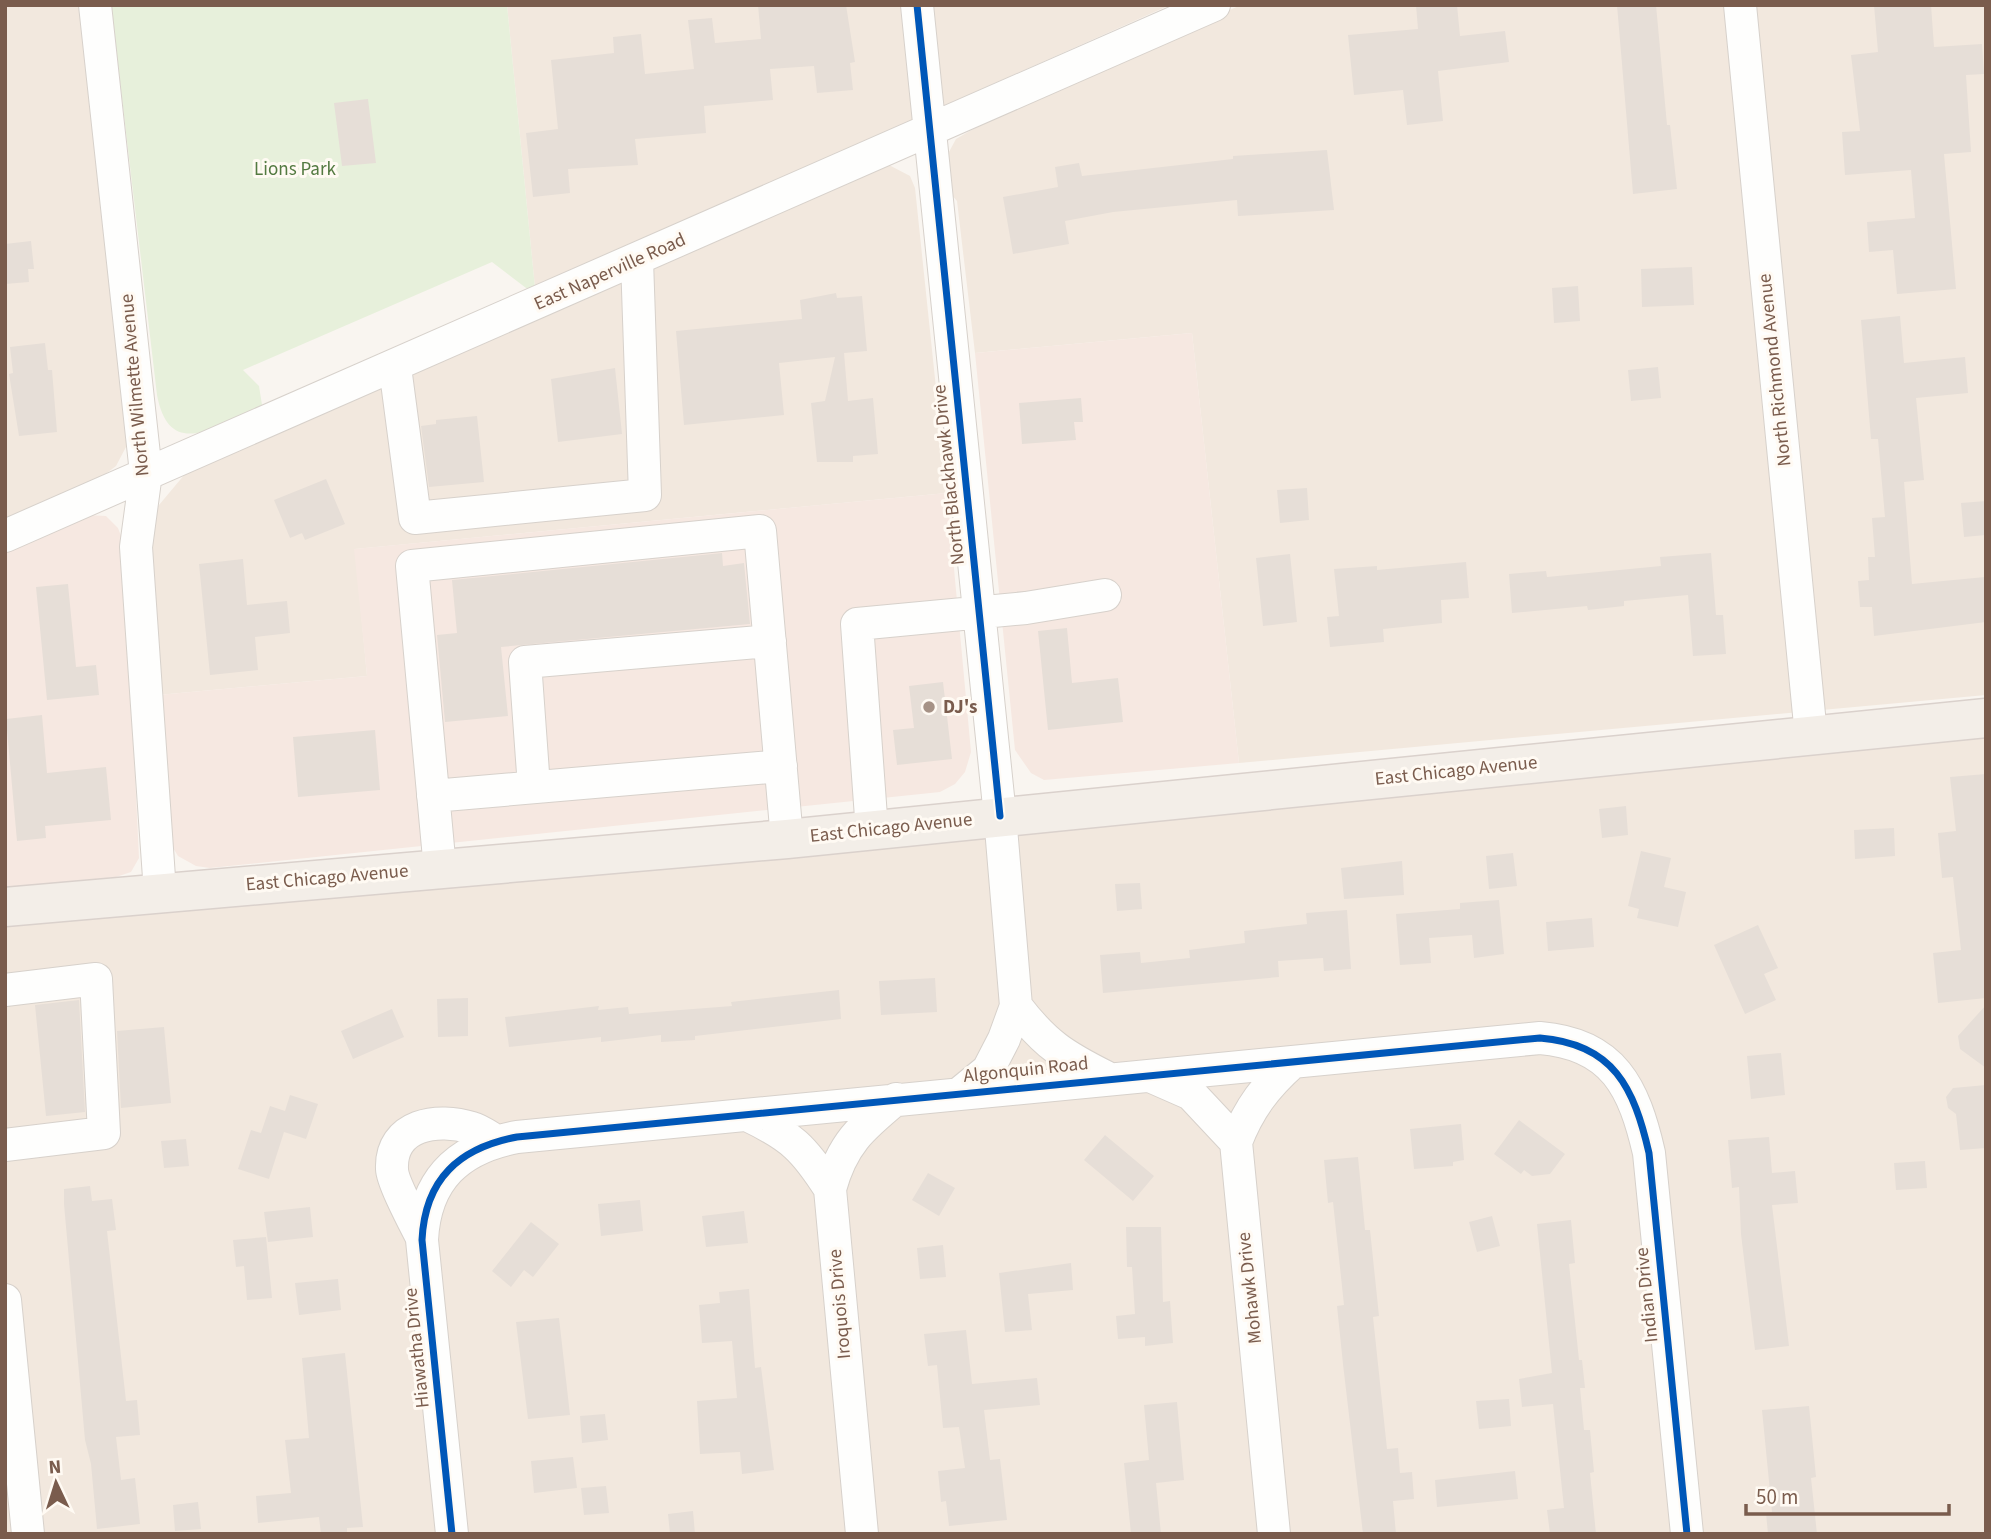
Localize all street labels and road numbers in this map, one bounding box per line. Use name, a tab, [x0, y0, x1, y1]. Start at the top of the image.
street label: East Naperville Road	[530, 226, 690, 318]
street label: North Richmond Avenue	[1751, 272, 1799, 468]
street label: North Wilmette Avenue	[114, 293, 156, 477]
street label: North Blackhawk Drive	[926, 383, 972, 567]
street label: East Chicago Avenue	[1373, 749, 1539, 793]
street label: East Chicago Avenue	[808, 806, 974, 850]
street label: East Chicago Avenue	[244, 857, 410, 899]
street label: Algonquin Road	[962, 1050, 1090, 1090]
street label: Mohawk Drive	[1231, 1231, 1269, 1345]
street label: Indian Drive	[1629, 1246, 1665, 1344]
street label: Iroquois Drive	[822, 1248, 858, 1360]
street label: Hiawatha Drive	[397, 1287, 437, 1409]

